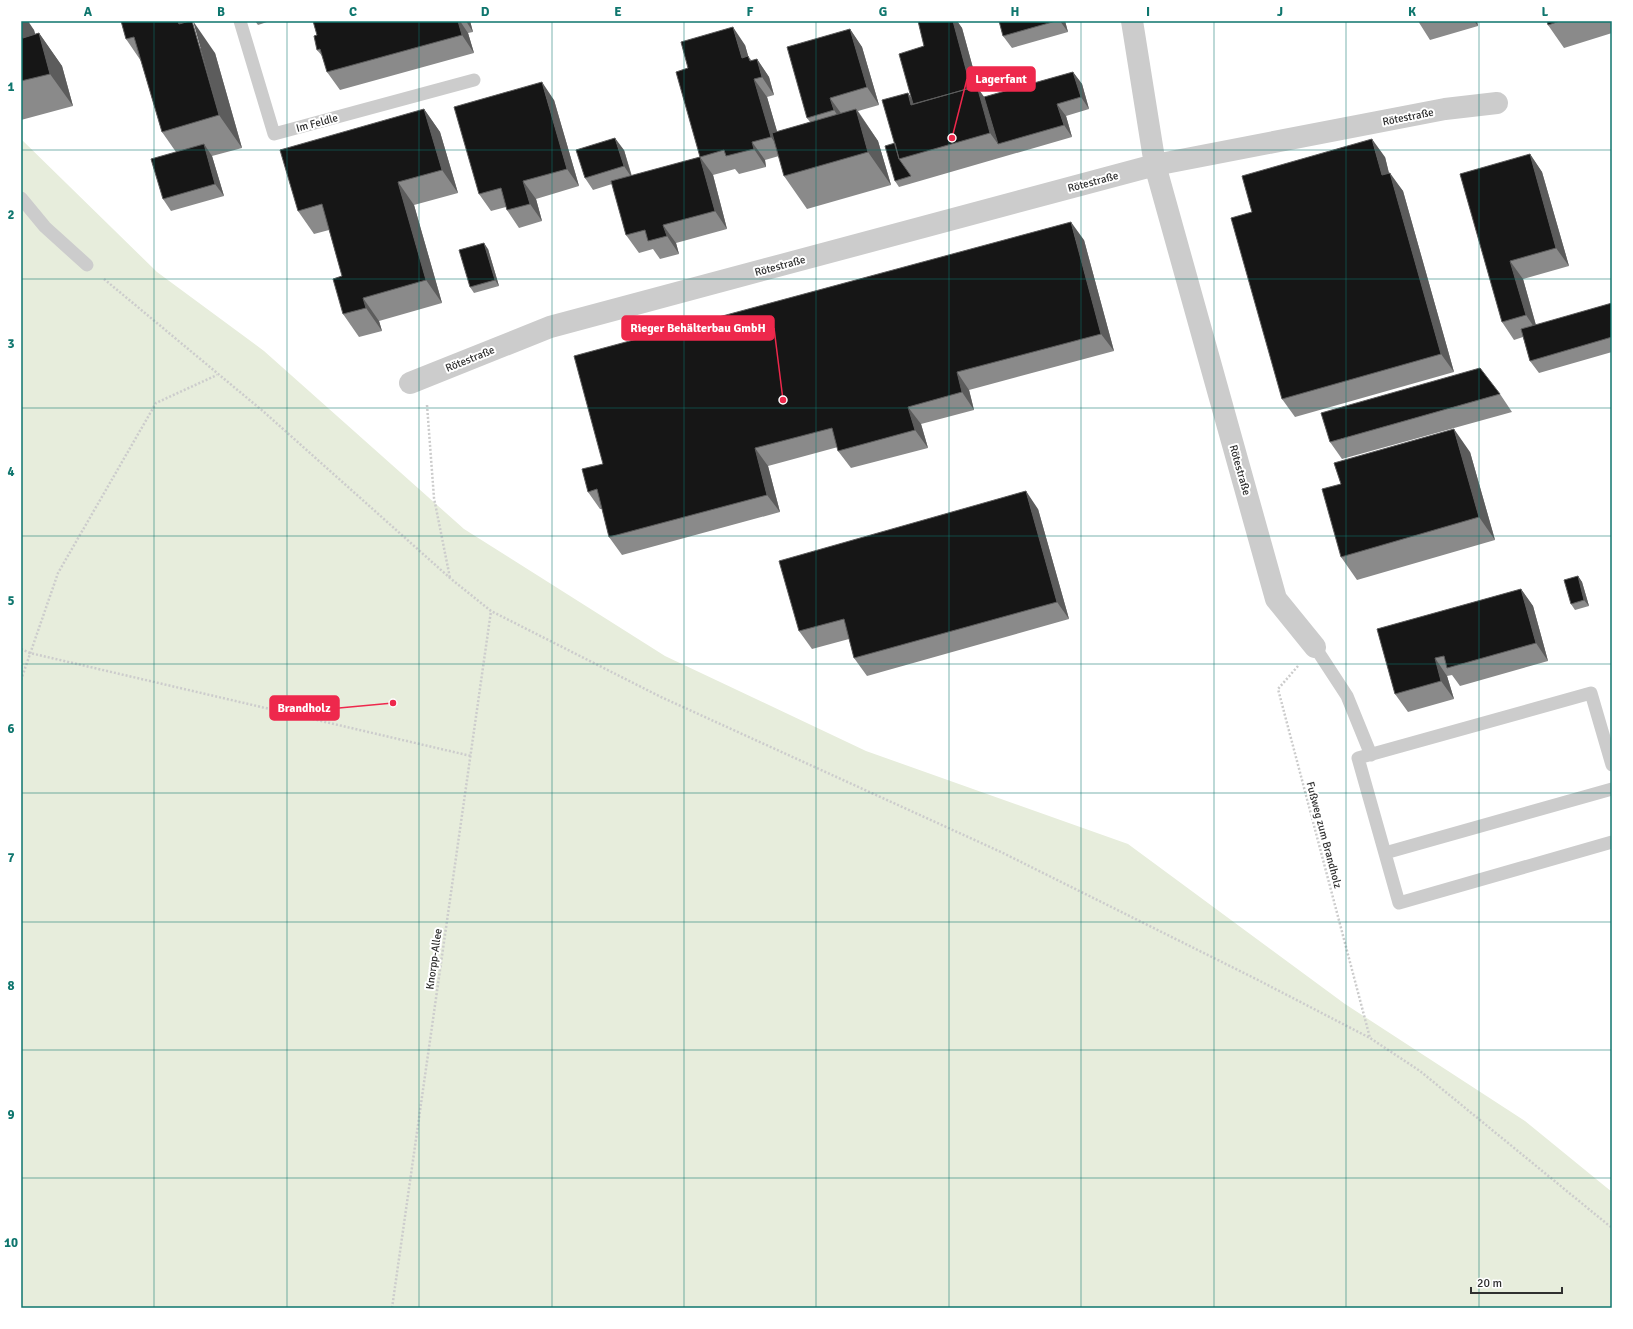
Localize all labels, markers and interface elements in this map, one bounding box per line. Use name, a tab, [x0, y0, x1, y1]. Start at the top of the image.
text: A	[84, 4, 93, 20]
text: B	[217, 4, 225, 20]
text: C	[349, 4, 357, 20]
text: D	[481, 4, 490, 20]
text: E	[614, 4, 622, 20]
text: F	[747, 4, 754, 20]
text: G	[879, 4, 887, 20]
text: H	[1011, 4, 1019, 20]
text: I	[1146, 4, 1150, 20]
text: J	[1277, 4, 1283, 20]
text: K	[1408, 4, 1416, 20]
text: L	[1542, 4, 1549, 20]
callout: Lagerfant	[967, 67, 1035, 91]
text: Lagerfant	[975, 72, 1027, 87]
text: 1	[7, 79, 15, 95]
street label: Rötestraße	[1381, 106, 1435, 128]
street label: Im Feldle	[295, 111, 339, 135]
street label: Rötestraße	[1066, 169, 1120, 195]
text: 2	[7, 207, 15, 223]
street label: Rötestraße	[753, 253, 807, 279]
callout: Rieger Behälterbau GmbH	[622, 316, 774, 340]
text: Rieger Behälterbau GmbH	[630, 321, 766, 336]
text: 3	[7, 336, 15, 352]
street label: Rötestraße	[443, 343, 497, 375]
street label: Rötestraße	[1227, 443, 1253, 497]
text: 4	[7, 464, 15, 480]
text: 5	[7, 593, 15, 609]
callout: Brandholz	[270, 696, 339, 720]
text: Brandholz	[277, 701, 331, 716]
text: 6	[7, 721, 15, 737]
street label: Fußweg zum Brandholz	[1303, 780, 1345, 890]
text: 7	[7, 850, 15, 866]
street label: Knorpp-Allee	[423, 928, 445, 990]
text: 8	[7, 978, 15, 994]
text: 9	[7, 1107, 15, 1123]
text: 10	[4, 1235, 18, 1251]
scale bar	[1471, 1269, 1562, 1295]
text: 20 m	[1477, 1276, 1502, 1291]

